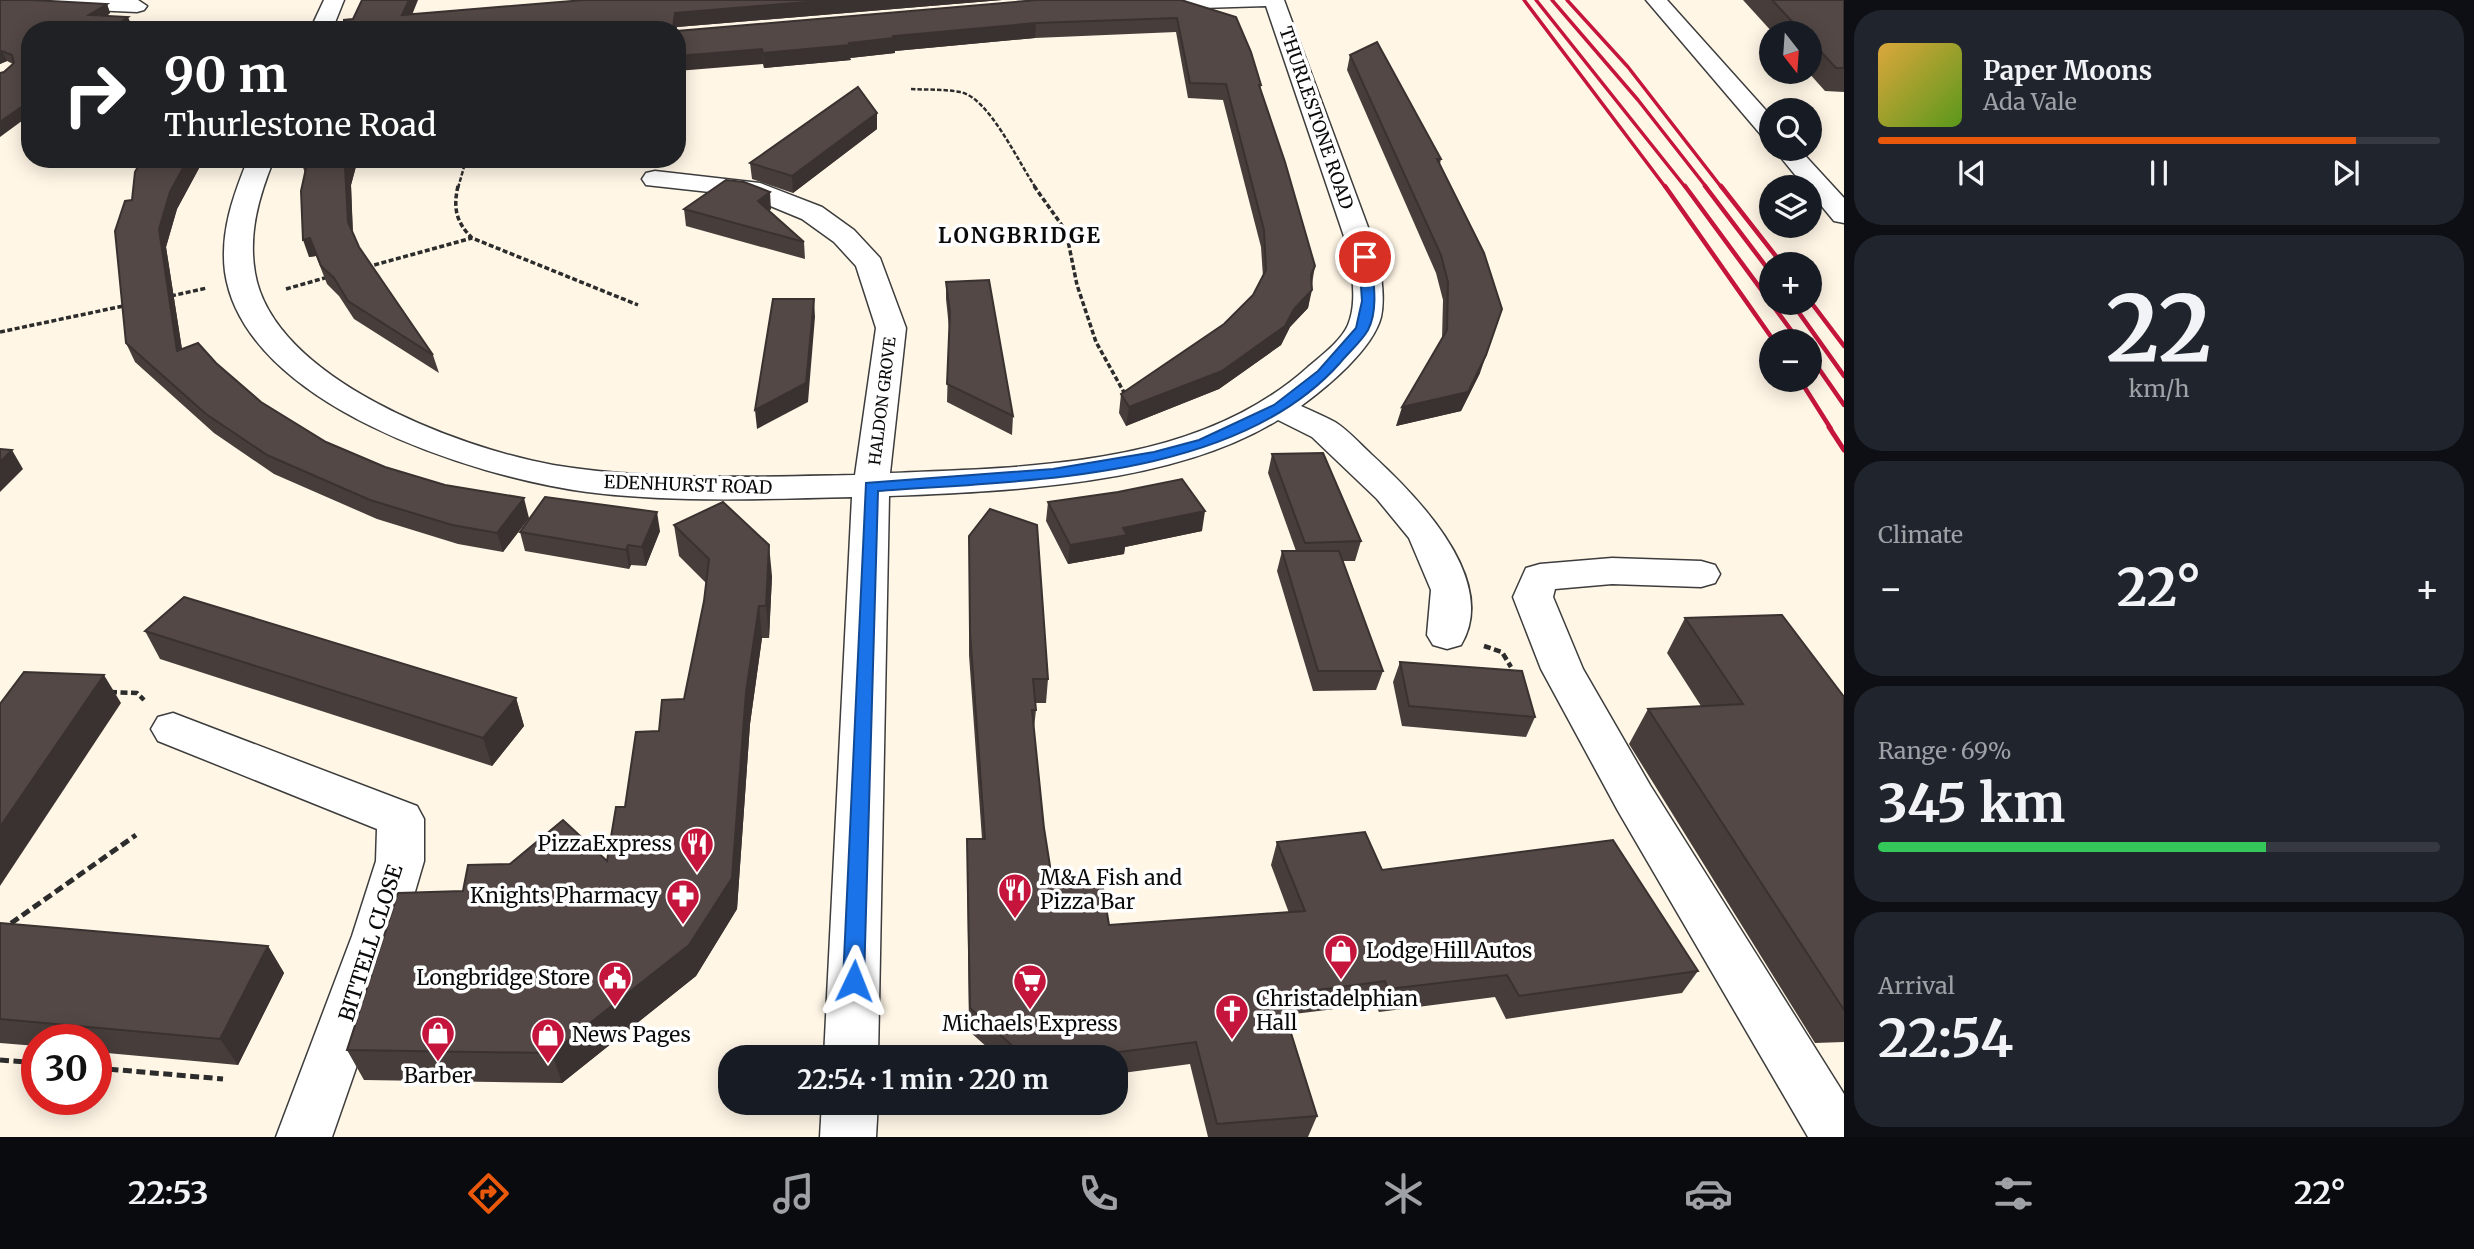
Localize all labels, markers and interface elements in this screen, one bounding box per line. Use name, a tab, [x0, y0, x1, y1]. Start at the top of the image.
north arrow	[1759, 21, 1822, 84]
map controls	[1759, 21, 1822, 392]
street label: THURLESTONE ROAD	[1274, 23, 1359, 212]
text: 90 m	[164, 44, 288, 105]
icon: right	[49, 49, 140, 140]
text: Paper Moons	[1983, 54, 2152, 87]
text: Ada Vale	[1983, 87, 2077, 116]
button: search	[1759, 98, 1822, 161]
text: Thurlestone Road	[164, 105, 436, 145]
icon: previous	[1953, 154, 1991, 192]
icon: pause	[2140, 154, 2178, 192]
icon: next	[2327, 154, 2365, 192]
button: layers	[1759, 175, 1822, 238]
district label: LONGBRIDGE	[938, 222, 1102, 249]
pin	[1335, 227, 1395, 287]
icon: arrive	[1346, 238, 1384, 276]
button: +	[1759, 252, 1822, 315]
text: 22	[2106, 271, 2212, 386]
button: −	[1759, 329, 1822, 392]
street label: HALDON GROVE	[864, 335, 900, 466]
text: km/h	[2129, 374, 2189, 403]
street label: EDENHURST ROAD	[603, 470, 773, 499]
text: Climate	[1878, 520, 1963, 549]
text: 22°	[2117, 555, 2201, 620]
text: −	[1878, 565, 1903, 612]
text: +	[2415, 565, 2440, 612]
text: Range · 69%	[1878, 736, 2011, 765]
text: 345 km	[1878, 771, 2065, 836]
restaurant icon: PizzaExpress	[678, 825, 716, 874]
place label: PizzaExpress	[538, 830, 672, 857]
street label: BITTELL CLOSE	[332, 860, 409, 1025]
place label: M&A Fish and Pizza Bar	[1040, 864, 1182, 915]
restaurant icon: M&A Fish and Pizza Bar	[996, 871, 1034, 920]
pharmacy icon: Knights Pharmacy	[664, 877, 702, 926]
place label: Knights Pharmacy	[470, 882, 659, 909]
shop icon: Lodge Hill Autos	[1322, 932, 1360, 981]
place label: Lodge Hill Autos	[1366, 937, 1532, 964]
position arrow	[817, 944, 891, 1018]
public building icon: Longbridge Store	[596, 959, 634, 1008]
supermarket icon: Michaels Express	[1011, 962, 1049, 1011]
place label: Longbridge Store	[416, 964, 590, 991]
text: Arrival	[1878, 971, 1955, 1000]
place label: Christadelphian Hall	[1256, 985, 1418, 1036]
church icon: Christadelphian Hall	[1213, 992, 1251, 1041]
text: 22:54	[1878, 1006, 2013, 1071]
place label: Michaels Express	[942, 1010, 1118, 1037]
shop icon: Barber	[419, 1014, 457, 1063]
shop icon: News Pages	[529, 1016, 567, 1065]
place label: News Pages	[572, 1021, 691, 1048]
speed limit sign: 30	[21, 1024, 112, 1115]
place label: Barber	[404, 1062, 472, 1089]
text: 22:54 · 1 min · 220 m	[797, 1063, 1049, 1096]
icon: directions	[464, 1169, 513, 1218]
icon: music	[769, 1169, 818, 1218]
icon: phone	[1074, 1169, 1123, 1218]
icon: climate	[1379, 1169, 1428, 1218]
icon: car	[1684, 1169, 1733, 1218]
icon: filters	[1989, 1169, 2038, 1218]
text: 22:53	[128, 1173, 208, 1213]
text: 22°	[2294, 1173, 2346, 1213]

